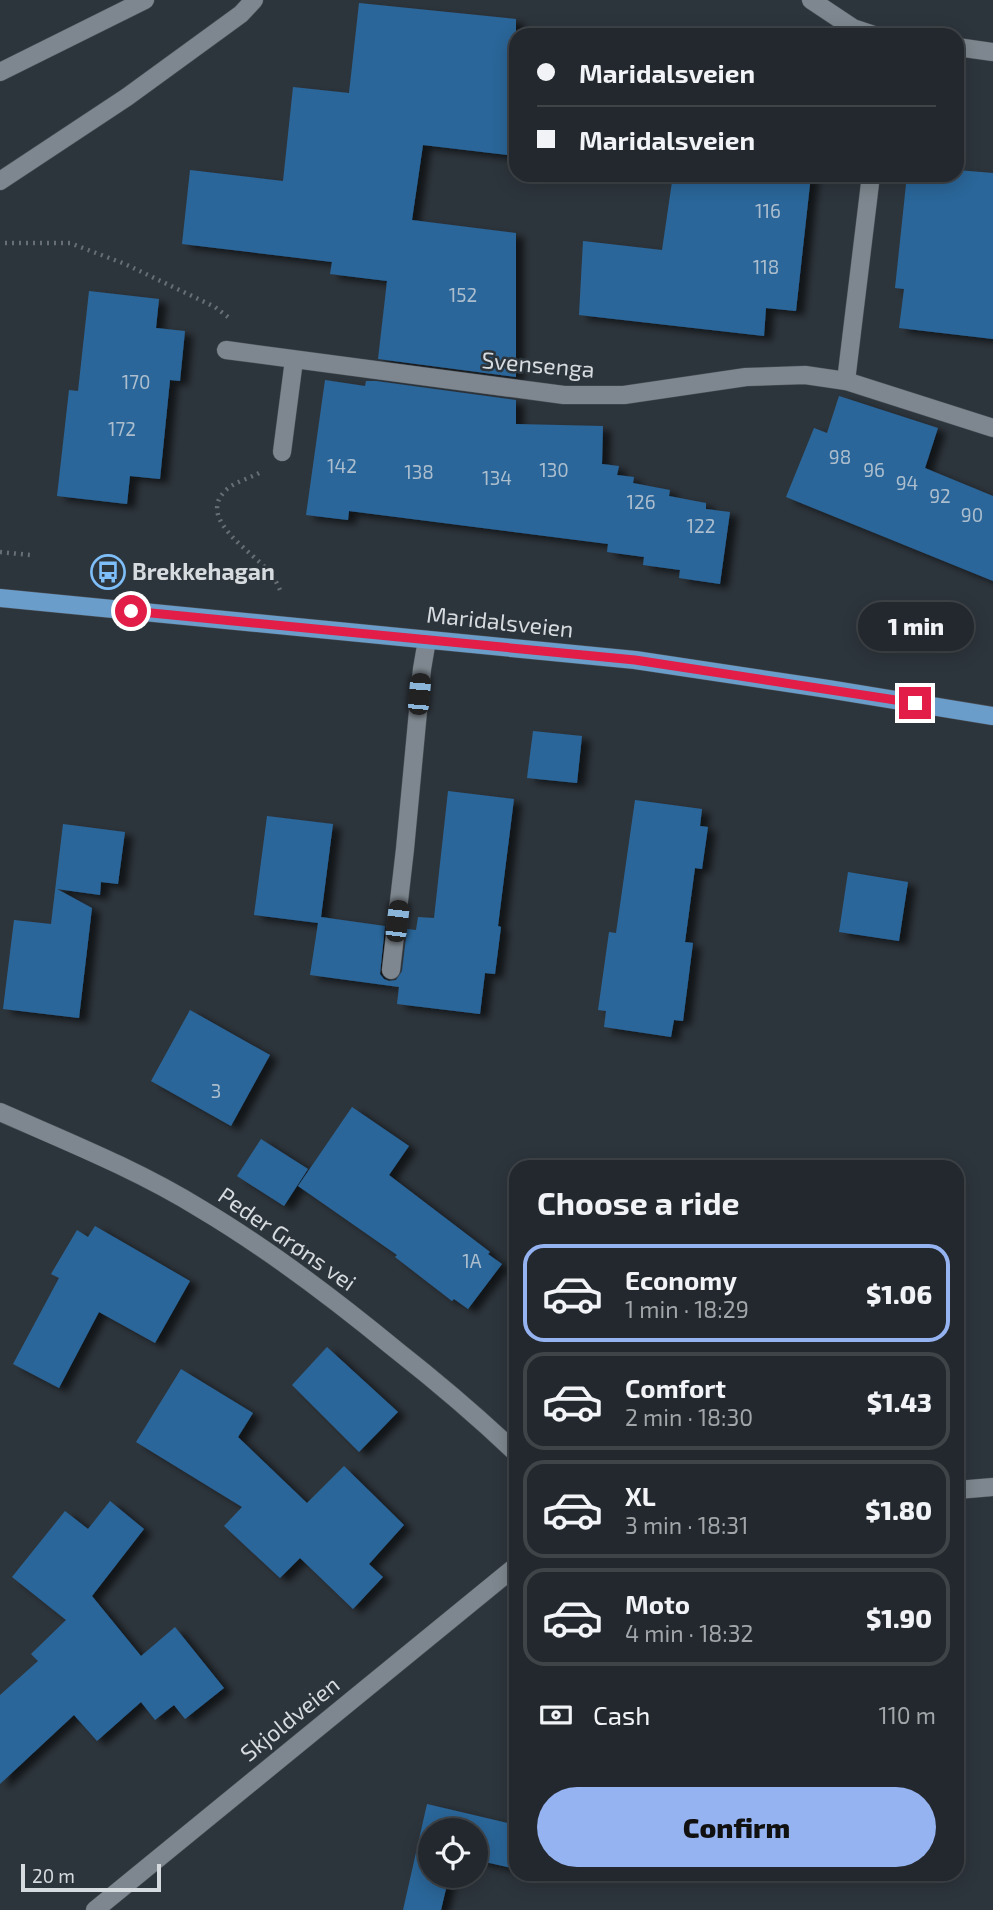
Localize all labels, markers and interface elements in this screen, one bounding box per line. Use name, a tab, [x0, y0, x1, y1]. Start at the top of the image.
text: Maridalsveien	[579, 57, 755, 88]
text: Maridalsveien	[579, 124, 755, 155]
house number: 116	[755, 199, 781, 222]
house number: 118	[753, 255, 779, 278]
house number: 152	[449, 283, 477, 306]
street label: Svensenga	[480, 345, 596, 383]
house number: 170	[122, 370, 150, 393]
house number: 172	[108, 417, 136, 440]
house number: 98	[829, 445, 851, 468]
house number: 142	[327, 454, 357, 477]
house number: 130	[539, 458, 569, 481]
house number: 96	[863, 458, 885, 481]
house number: 138	[404, 460, 434, 483]
house number: 134	[482, 466, 512, 489]
house number: 94	[896, 471, 918, 494]
house number: 92	[929, 484, 951, 507]
house number: 126	[626, 490, 656, 513]
house number: 90	[961, 503, 983, 526]
house number: 122	[687, 514, 715, 537]
bus stop icon: Brekkehagan	[89, 553, 127, 591]
place label: Brekkehagan	[132, 557, 275, 585]
route start	[115, 595, 147, 627]
street label: Maridalsveien	[425, 599, 575, 643]
callout: 1 min	[857, 602, 973, 650]
text: 1 min	[888, 612, 944, 640]
car	[407, 672, 432, 716]
route end	[899, 687, 931, 719]
car	[385, 899, 410, 943]
house number: 3	[211, 1079, 221, 1102]
street label: Peder Grøns vei	[213, 1180, 362, 1296]
text: Choose a ride	[537, 1183, 740, 1221]
house number: 1A	[462, 1249, 482, 1272]
icon: car	[541, 1262, 604, 1325]
text: Economy	[625, 1264, 737, 1295]
text: $1.06	[866, 1278, 932, 1309]
text: 1 min · 18:29	[625, 1295, 749, 1323]
icon: car	[541, 1370, 604, 1433]
text: Comfort	[625, 1372, 726, 1403]
text: $1.43	[867, 1386, 932, 1417]
text: 2 min · 18:30	[625, 1403, 753, 1431]
icon: car	[541, 1478, 604, 1541]
text: XL	[625, 1480, 656, 1511]
text: $1.80	[865, 1494, 932, 1525]
text: 3 min · 18:31	[625, 1511, 748, 1539]
icon: car	[541, 1586, 604, 1649]
text: Moto	[625, 1588, 690, 1619]
text: $1.90	[866, 1602, 932, 1633]
text: 4 min · 18:32	[625, 1619, 753, 1647]
street label: Skjoldveien	[234, 1670, 345, 1767]
icon: cash	[537, 1696, 575, 1734]
text: Cash	[593, 1699, 650, 1730]
text: 110 m	[879, 1701, 936, 1729]
button: Confirm	[537, 1787, 936, 1867]
map controls	[418, 1818, 488, 1888]
button: locate	[418, 1818, 488, 1888]
scale bar	[21, 1861, 161, 1893]
text: 20 m	[32, 1864, 75, 1887]

